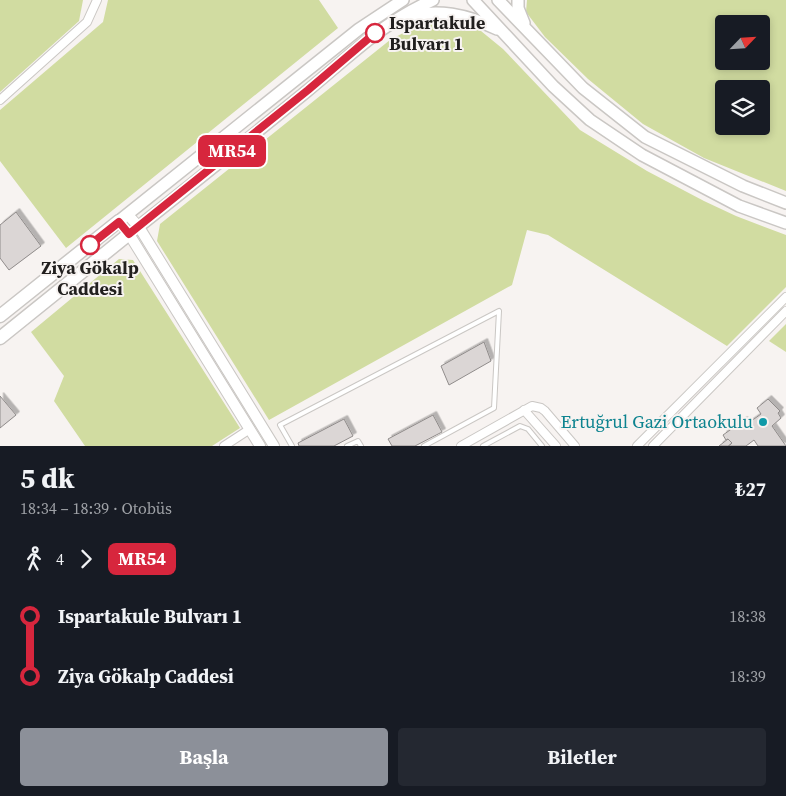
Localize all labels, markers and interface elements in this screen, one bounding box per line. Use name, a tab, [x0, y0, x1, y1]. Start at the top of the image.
place label: Ispartakule Bulvarı 1	[389, 10, 485, 56]
north arrow	[715, 15, 770, 70]
map controls	[715, 15, 770, 135]
marker: Ispartakule Bulvarı 1	[365, 23, 385, 43]
button: layers	[715, 80, 770, 135]
line badge: MR54	[197, 135, 267, 167]
text: MR54	[208, 138, 256, 163]
marker: Ziya Gökalp Caddesi	[80, 235, 100, 255]
place label: Ziya Gökalp Caddesi	[41, 255, 139, 301]
place label: Ertuğrul Gazi Ortaokulu	[560, 409, 753, 434]
marker: Ertuğrul Gazi Ortaokulu	[757, 416, 769, 428]
text: 5 dk	[20, 459, 75, 497]
text: ₺27	[735, 476, 766, 502]
text: 18:34 – 18:39 · Otobüs	[20, 497, 172, 519]
icon: walk	[20, 545, 48, 573]
icon: forward	[72, 545, 100, 573]
text: MR54	[118, 546, 166, 571]
text: 4	[56, 548, 64, 570]
text: Ispartakule Bulvarı 1	[58, 603, 242, 629]
text: 18:38	[729, 605, 766, 627]
text: Ziya Gökalp Caddesi	[58, 663, 234, 689]
text: 18:39	[729, 665, 766, 687]
button: Başla	[20, 728, 388, 786]
button: Biletler	[398, 728, 766, 786]

